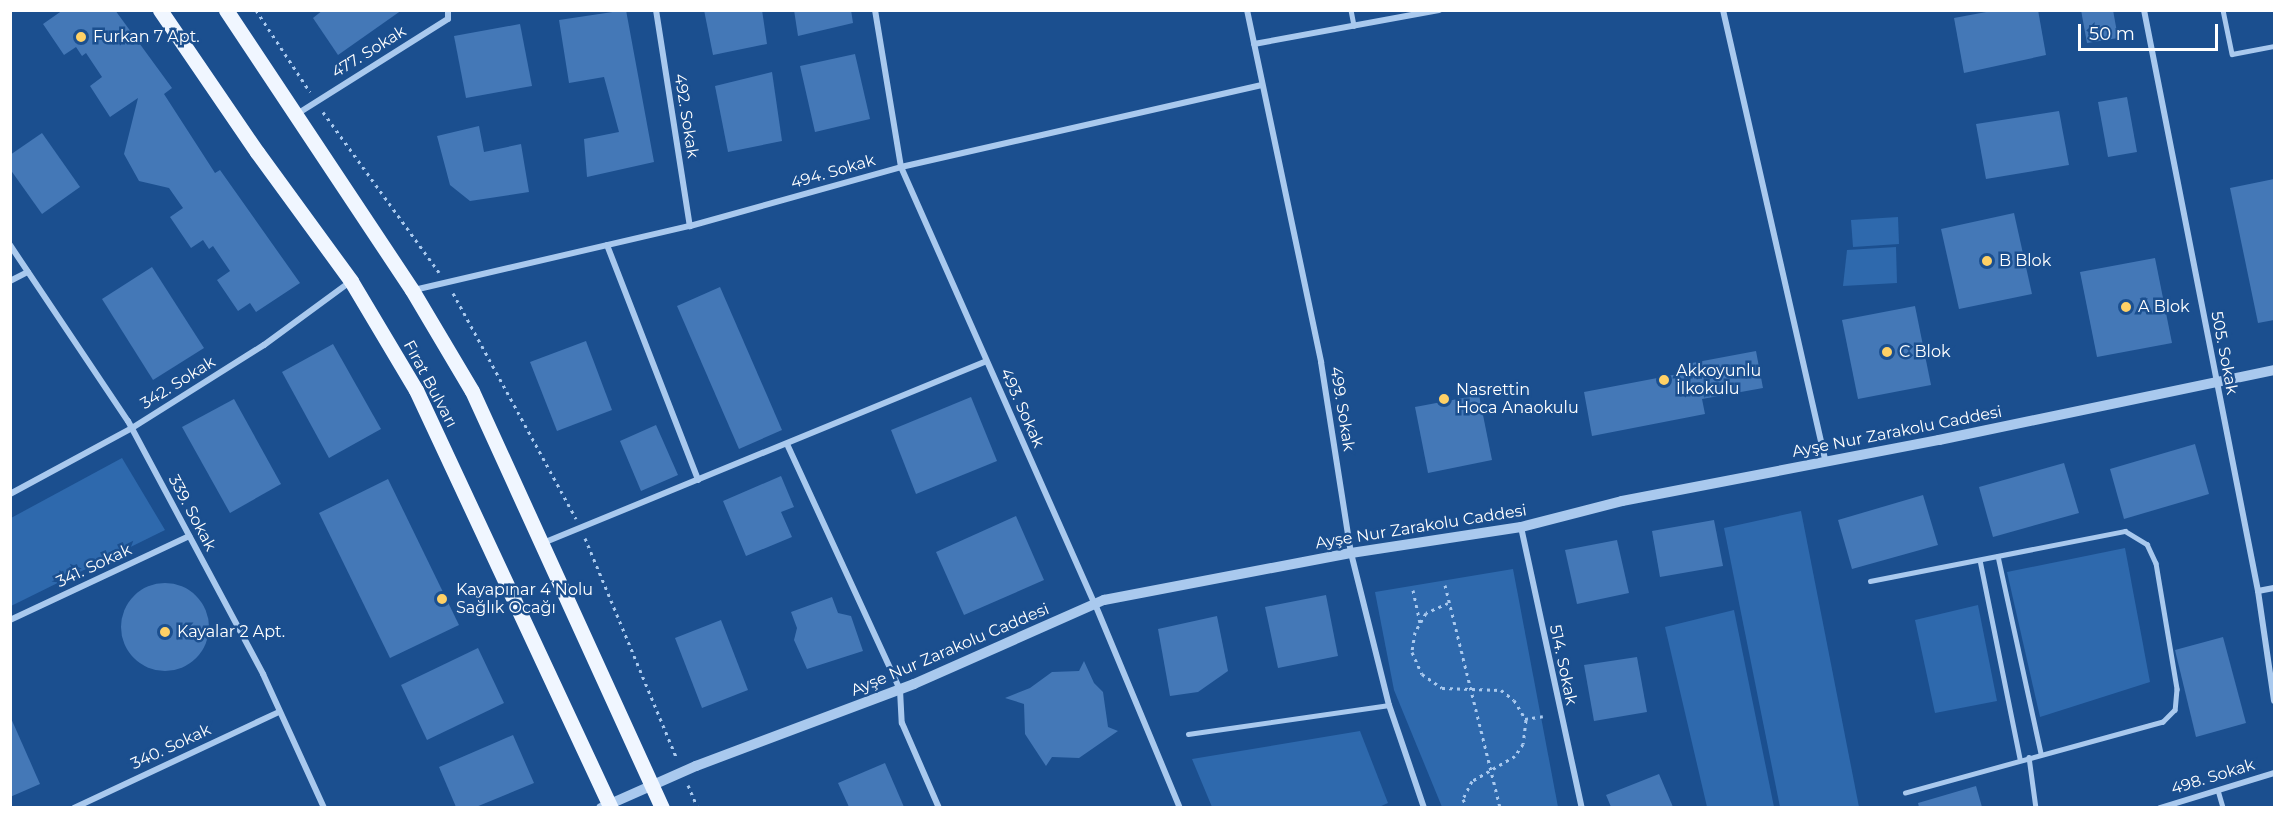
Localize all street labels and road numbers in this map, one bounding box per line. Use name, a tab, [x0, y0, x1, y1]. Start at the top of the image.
street label: 477. Sokak	[328, 22, 410, 82]
street label: 492. Sokak	[670, 72, 702, 160]
street label: 494. Sokak	[789, 151, 877, 193]
street label: 505. Sokak	[2207, 310, 2241, 396]
street label: Fırat Bulvarı	[399, 337, 461, 431]
street label: 342. Sokak	[137, 352, 219, 414]
street label: 493. Sokak	[996, 365, 1048, 451]
street label: 499. Sokak	[1326, 365, 1358, 453]
street label: Ayşe Nur Zarakolu Caddesi	[1790, 402, 2004, 462]
street label: 339. Sokak	[164, 472, 220, 554]
street label: Ayşe Nur Zarakolu Caddesi	[1314, 501, 1528, 553]
street label: 341. Sokak	[53, 540, 135, 592]
street label: Ayşe Nur Zarakolu Caddesi	[848, 599, 1052, 701]
street label: 514. Sokak	[1545, 623, 1581, 707]
street label: 340. Sokak	[128, 720, 214, 774]
street label: 498. Sokak	[2169, 755, 2257, 799]

